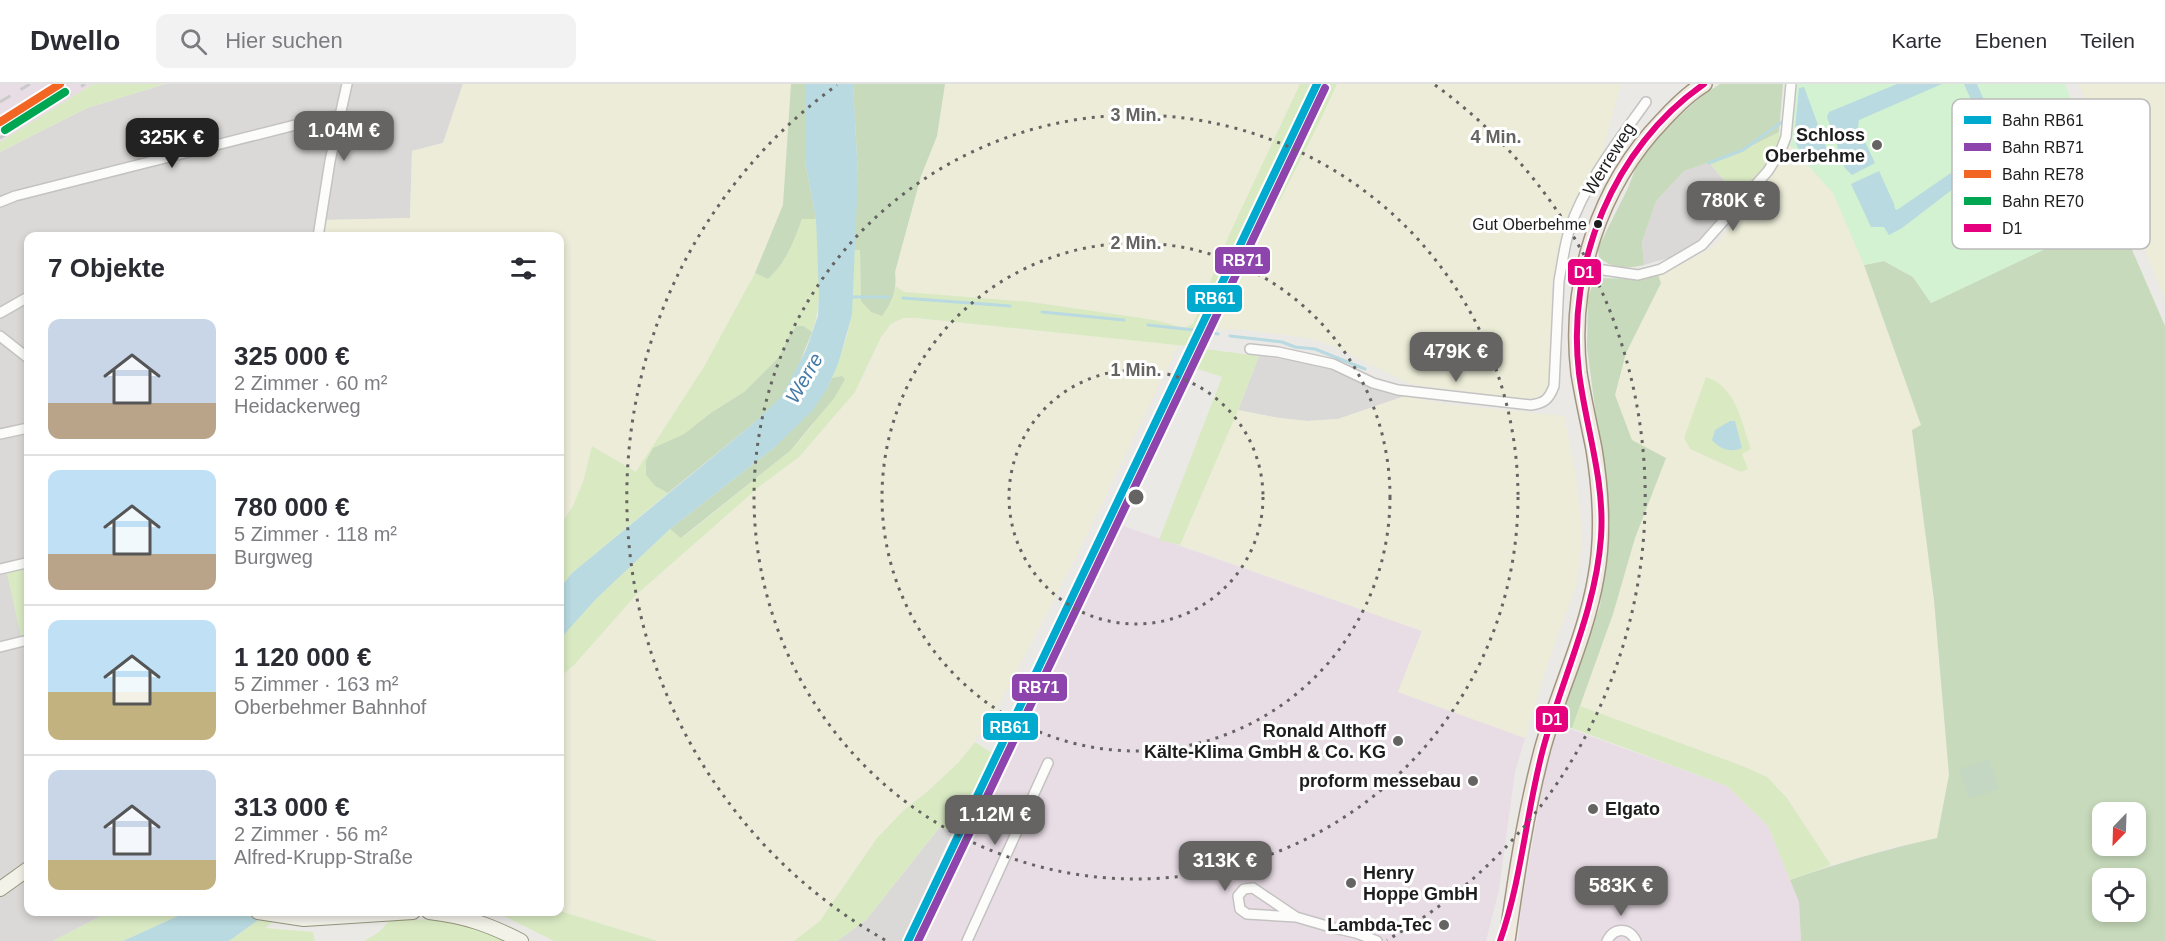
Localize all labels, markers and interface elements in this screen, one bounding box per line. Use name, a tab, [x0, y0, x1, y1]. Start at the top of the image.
search box	[156, 14, 576, 68]
text: Dwello	[30, 25, 120, 56]
icon: search	[177, 25, 210, 58]
text: Hier suchen	[225, 28, 343, 53]
text: Karte	[1892, 29, 1942, 52]
text: Ebenen	[1975, 29, 2047, 52]
text: Teilen	[2080, 29, 2135, 52]
legend	[1952, 99, 2150, 249]
text: 3 Min.	[1110, 105, 1162, 125]
pin: 1.04M €	[289, 111, 399, 162]
text: Bahn RB61	[2002, 112, 2084, 129]
pin: 325K €	[123, 118, 221, 169]
text: 1.04M €	[308, 119, 380, 141]
street label: Werreweg	[1579, 119, 1639, 199]
place label: Schloss Oberbehme	[1765, 125, 1865, 166]
text: 325K €	[140, 126, 204, 148]
text: 4 Min.	[1470, 127, 1522, 147]
marker: Schloss Oberbehme	[1870, 138, 1884, 152]
text: Bahn RB71	[2002, 139, 2084, 156]
text: Bahn RE78	[2002, 166, 2084, 183]
pin: 780K €	[1684, 181, 1782, 232]
text: 780K €	[1701, 189, 1765, 211]
text: Bahn RE70	[2002, 193, 2084, 210]
place label: Gut Oberbehme	[1472, 216, 1587, 233]
marker: Gut Oberbehme	[1592, 218, 1604, 230]
text: D1	[2002, 220, 2023, 237]
text: 2 Min.	[1110, 233, 1162, 253]
line badge: RB71	[1214, 246, 1271, 275]
icon: filters	[507, 252, 540, 285]
text: RB71	[1223, 252, 1264, 269]
text: 7 Objekte	[48, 253, 165, 283]
line badge: D1	[1567, 258, 1602, 286]
text: D1	[1574, 264, 1594, 281]
line badge: RB61	[1186, 284, 1243, 313]
text: RB61	[1195, 290, 1236, 307]
pin: 479K €	[1407, 332, 1505, 383]
text: 479K €	[1424, 340, 1488, 362]
text: 325 000 €	[234, 341, 350, 371]
icon: home	[96, 343, 168, 415]
water label: Werre	[781, 349, 827, 407]
text: 1 Min.	[1110, 360, 1162, 380]
text: 2 Zimmer · 60 m²	[234, 372, 387, 394]
text: Heidackerweg	[234, 395, 361, 417]
centre of rings	[1126, 487, 1146, 507]
text: 780 000 €	[234, 492, 350, 522]
icon: home	[96, 494, 168, 566]
text: 5 Zimmer · 118 m²	[234, 523, 397, 545]
text: Burgweg	[234, 546, 313, 568]
text: 1 120 000 €	[234, 642, 371, 672]
icon: home	[96, 644, 168, 716]
text: 5 Zimmer · 163 m²	[234, 673, 398, 695]
line badge: RB71	[1011, 673, 1068, 702]
text: RB71	[1019, 679, 1060, 696]
text: Oberbehmer Bahnhof	[234, 696, 426, 718]
line badge: D1	[1535, 705, 1569, 733]
text: D1	[1542, 711, 1562, 728]
line badge: RB61	[982, 712, 1039, 741]
text: RB61	[990, 719, 1031, 736]
place label: Ronald Althoff Kälte-Klima GmbH & Co. KG	[1144, 721, 1387, 762]
marker: Ronald Althoff Kälte-Klima GmbH & Co. KG	[1391, 734, 1405, 748]
place label: proform messebau	[1299, 771, 1461, 791]
marker: proform messebau	[1466, 774, 1480, 788]
text: 313 000 €	[234, 792, 350, 822]
icon: home	[96, 794, 168, 866]
pin: 1.12M €	[940, 795, 1050, 846]
place label: Elgato	[1605, 799, 1660, 819]
marker: Elgato	[1586, 802, 1600, 816]
north arrow	[2092, 802, 2146, 856]
map controls	[2092, 802, 2146, 922]
text: 1.12M €	[959, 803, 1031, 825]
text: 2 Zimmer · 56 m²	[234, 823, 387, 845]
pin: 313K €	[1176, 841, 1274, 892]
text: Alfred-Krupp-Straße	[234, 846, 413, 868]
text: 313K €	[1193, 849, 1257, 871]
place label: Henry Hoppe GmbH	[1363, 863, 1478, 904]
pin: 583K €	[1572, 866, 1670, 917]
button: locate	[2092, 868, 2146, 922]
text: 583K €	[1589, 874, 1653, 896]
marker: Henry Hoppe GmbH	[1344, 876, 1358, 890]
place label: Lambda-Tec	[1327, 915, 1432, 935]
marker: Lambda-Tec	[1437, 918, 1451, 932]

